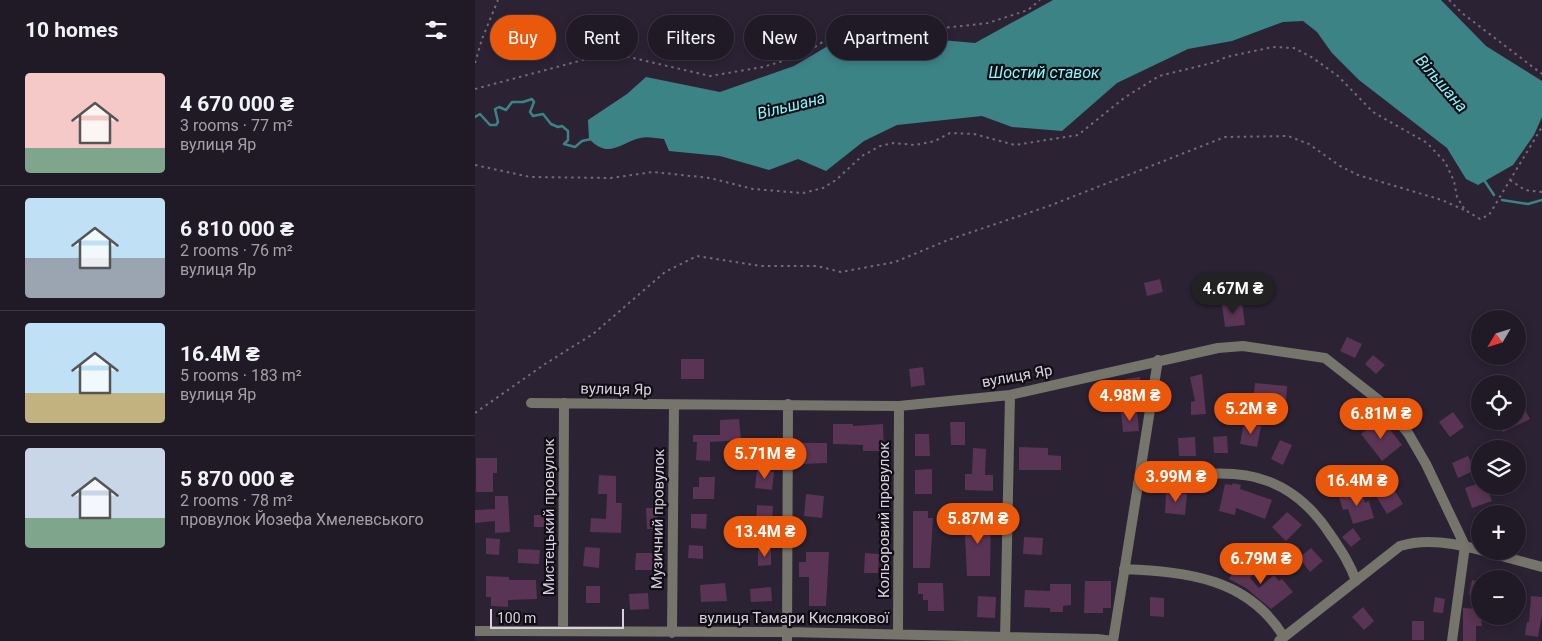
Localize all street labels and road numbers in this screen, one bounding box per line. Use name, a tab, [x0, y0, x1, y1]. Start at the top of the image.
street label: вулиця Яр	[980, 361, 1054, 391]
street label: вулиця Яр	[580, 379, 652, 399]
street label: Мистецький провулок	[540, 439, 558, 595]
street label: Кольоровий провулок	[875, 442, 893, 598]
street label: Музичний провулок	[648, 449, 668, 589]
street label: вулиця Тамари Кислякової	[699, 609, 890, 627]

